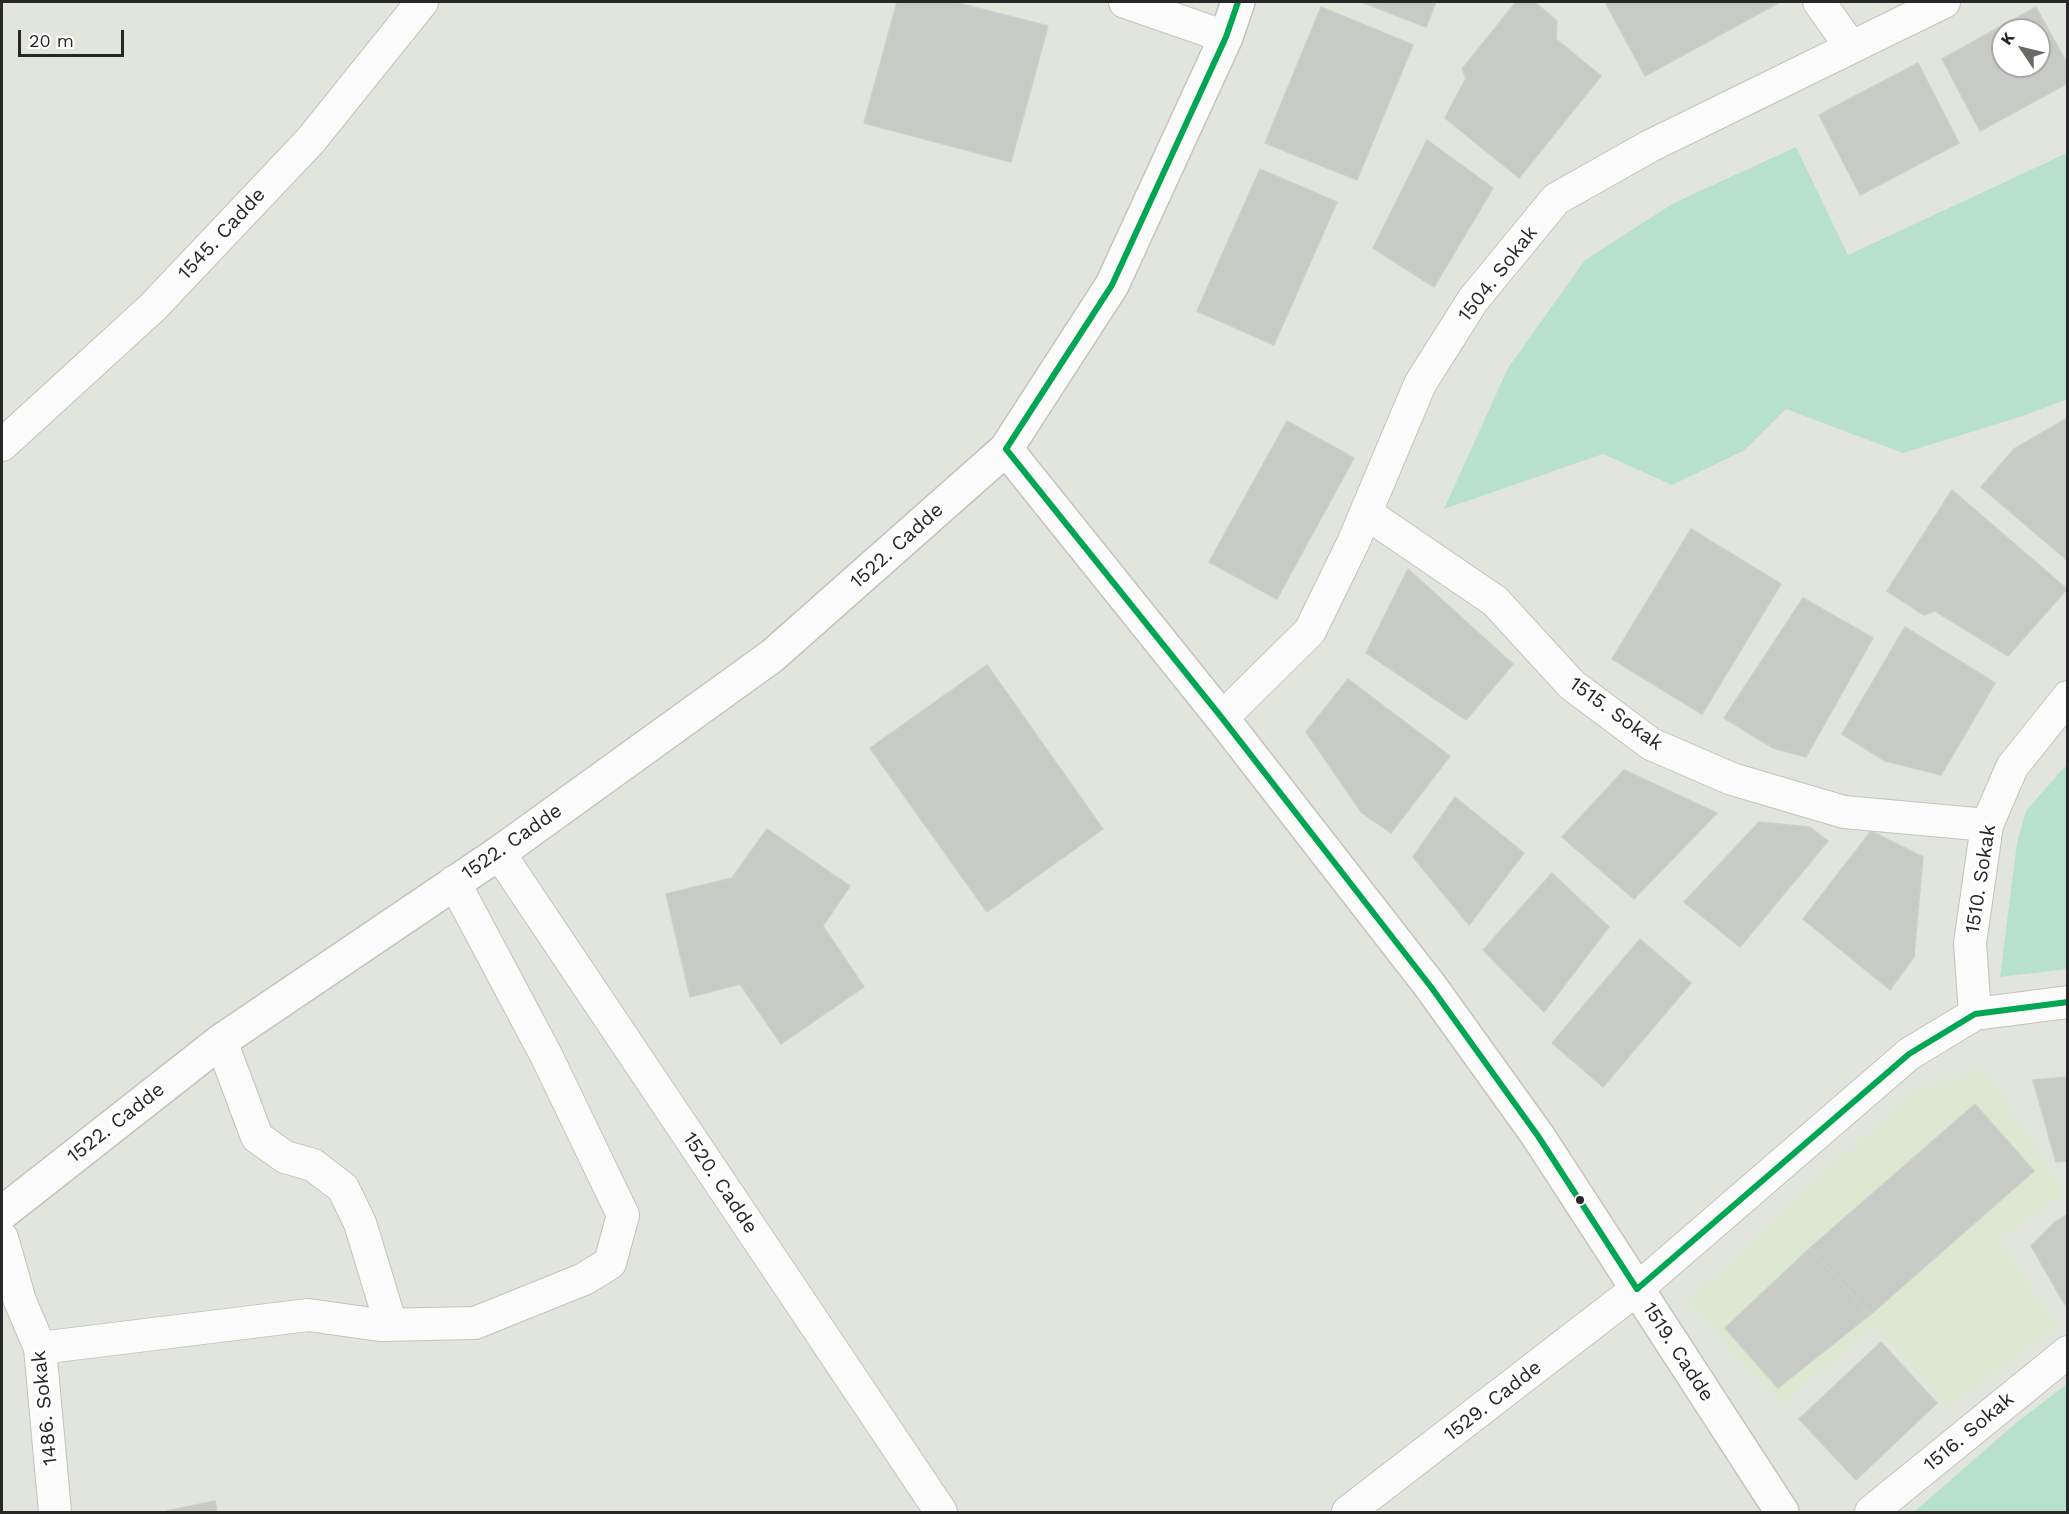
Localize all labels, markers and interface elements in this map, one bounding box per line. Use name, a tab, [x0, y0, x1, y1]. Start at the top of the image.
scale bar	[21, 18, 128, 56]
north arrow	[1991, 18, 2051, 78]
text: K	[1997, 29, 2018, 49]
text: 20 m	[29, 30, 74, 51]
street label: 1545. Cadde	[173, 183, 271, 285]
street label: 1504. Sokak	[1453, 221, 1543, 327]
street label: 1522. Cadde	[846, 498, 948, 594]
street label: 1515. Sokak	[1565, 672, 1667, 756]
street label: 1522. Cadde	[457, 799, 567, 885]
street label: 1510. Sokak	[1961, 823, 2001, 935]
street label: 1522. Cadde	[63, 1078, 169, 1168]
street label: 1520. Cadde	[677, 1128, 763, 1238]
unlabelled marker	[1574, 1194, 1586, 1206]
street label: 1519. Cadde	[1637, 1298, 1719, 1406]
street label: 1486. Sokak	[27, 1349, 63, 1467]
street label: 1529. Cadde	[1440, 1356, 1546, 1446]
street label: 1516. Sokak	[1919, 1387, 2019, 1477]

